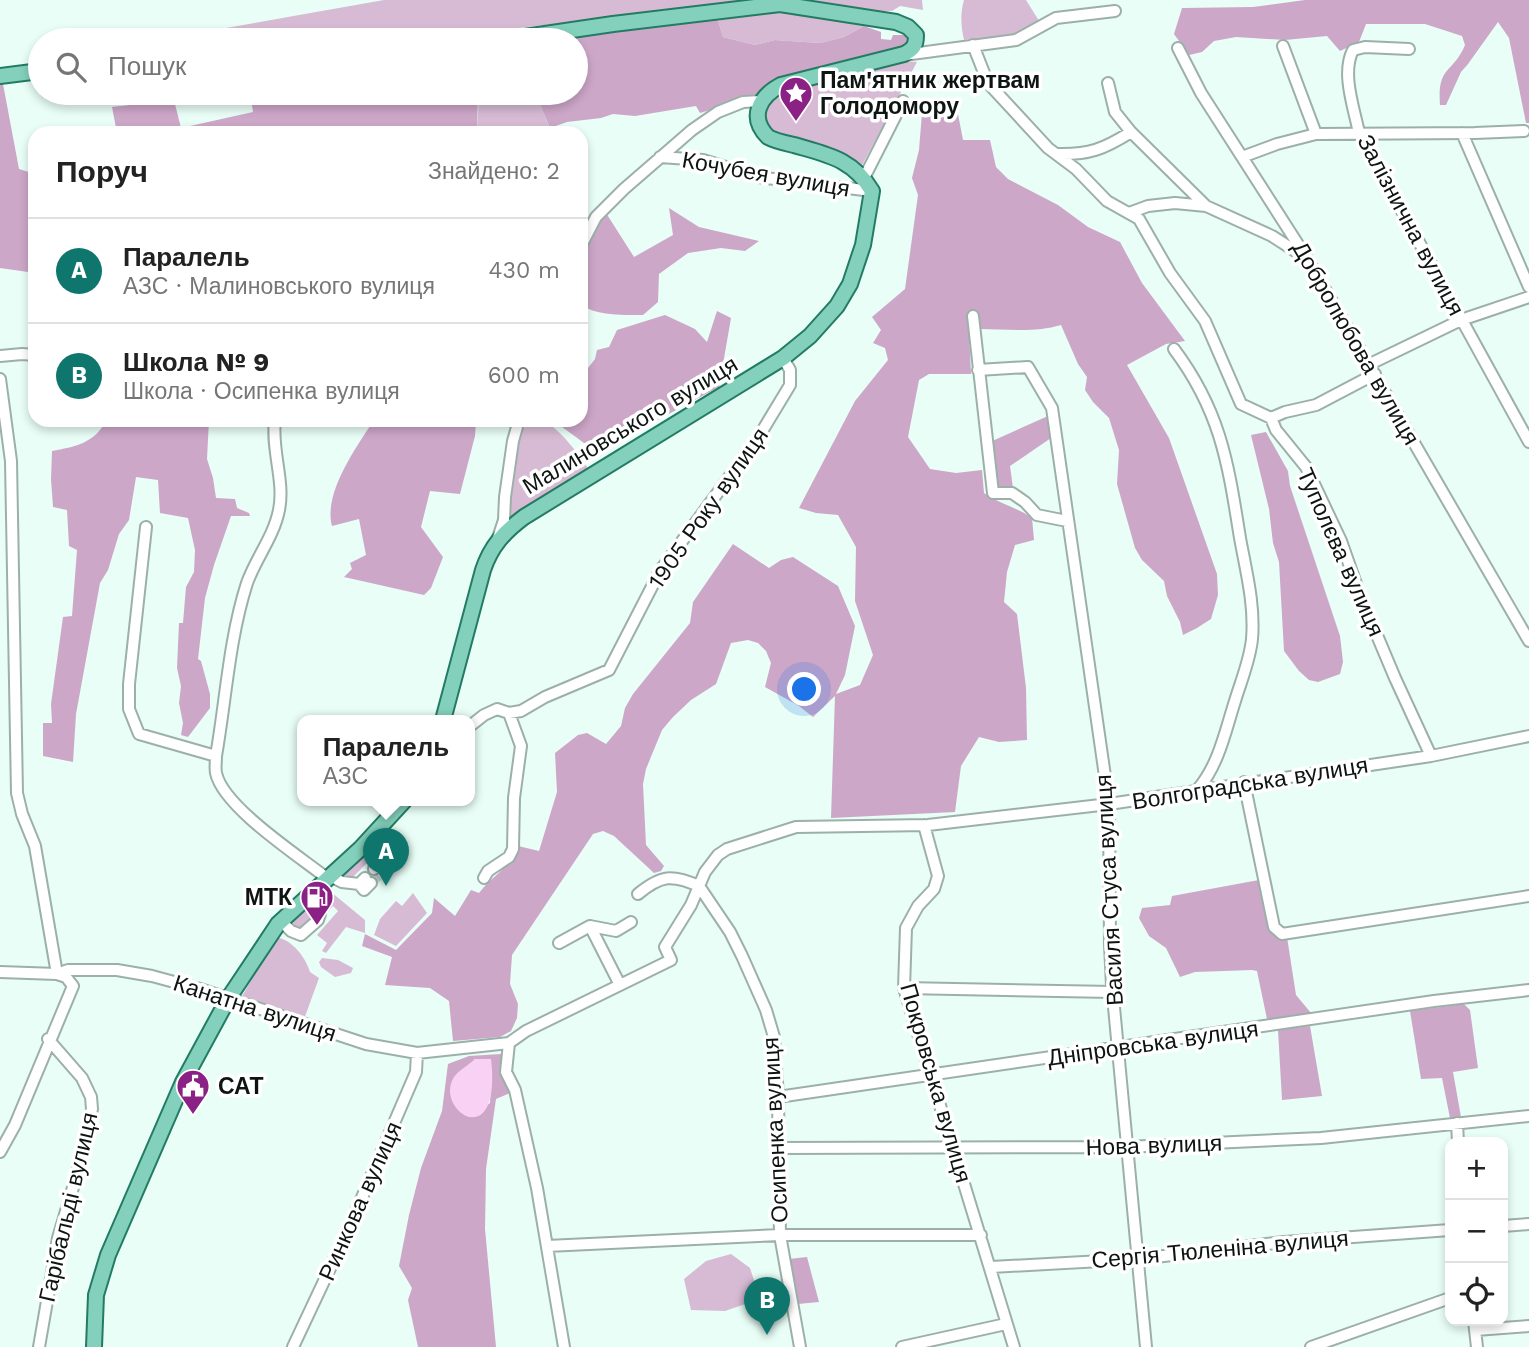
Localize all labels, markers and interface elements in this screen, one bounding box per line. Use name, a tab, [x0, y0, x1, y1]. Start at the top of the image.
search box	[28, 28, 588, 105]
icon: search	[52, 48, 90, 86]
text: Пошук	[108, 51, 186, 81]
place label: Пам'ятник жертвам Голодомору	[820, 67, 1040, 120]
place icon: Пам'ятник жертвам Голодомору	[777, 74, 815, 123]
street label: Залізнична вулиця	[1351, 130, 1470, 320]
street label: Кочубея вулиця	[680, 146, 852, 203]
text: Поруч	[56, 154, 148, 189]
text: Знайдено: 2	[428, 158, 560, 185]
street label: Добролюбова вулиця	[1286, 237, 1425, 450]
text: Паралель	[123, 242, 250, 272]
text: A	[71, 257, 87, 284]
text: 430 m	[488, 257, 560, 284]
text: АЗС · Малиновського вулиця	[123, 273, 435, 300]
text: Школа № 9	[123, 347, 269, 377]
street label: Малиновського вулиця	[518, 351, 742, 500]
text: B	[71, 362, 87, 389]
text: 600 m	[488, 362, 560, 389]
text: Школа · Осипенка вулиця	[123, 378, 400, 405]
street label: 1905 Року вулиця	[643, 423, 774, 594]
street label: Туполєва вулиця	[1291, 464, 1390, 641]
your location	[787, 672, 821, 706]
popup	[297, 715, 475, 806]
text: Паралель	[323, 732, 449, 762]
street label: Волгоградська вулиця	[1130, 752, 1370, 815]
text: АЗС	[323, 763, 368, 790]
street label: Василя Стуса вулиця	[1090, 774, 1129, 1006]
pin: A	[363, 828, 409, 886]
fuel station icon: МТК	[298, 878, 336, 927]
place label: МТК	[245, 884, 293, 911]
street label: Канатна вулиця	[170, 969, 340, 1048]
street label: Покровська вулиця	[894, 980, 977, 1186]
street label: Дніпровська вулиця	[1046, 1015, 1260, 1072]
street label: Осипенка вулиця	[757, 1036, 794, 1224]
public building icon: САТ	[174, 1067, 212, 1116]
place label: САТ	[218, 1073, 264, 1100]
street label: Гарібальді вулиця	[34, 1110, 103, 1305]
street label: Ринкова вулиця	[313, 1118, 408, 1285]
street label: Нова вулиця	[1085, 1130, 1223, 1161]
map controls	[1445, 1137, 1508, 1326]
button: +	[1445, 1137, 1508, 1200]
button: −	[1445, 1200, 1508, 1263]
street label: Сергія Тюленіна вулиця	[1090, 1225, 1350, 1274]
button: locate	[1445, 1263, 1508, 1326]
pin: B	[744, 1277, 790, 1335]

